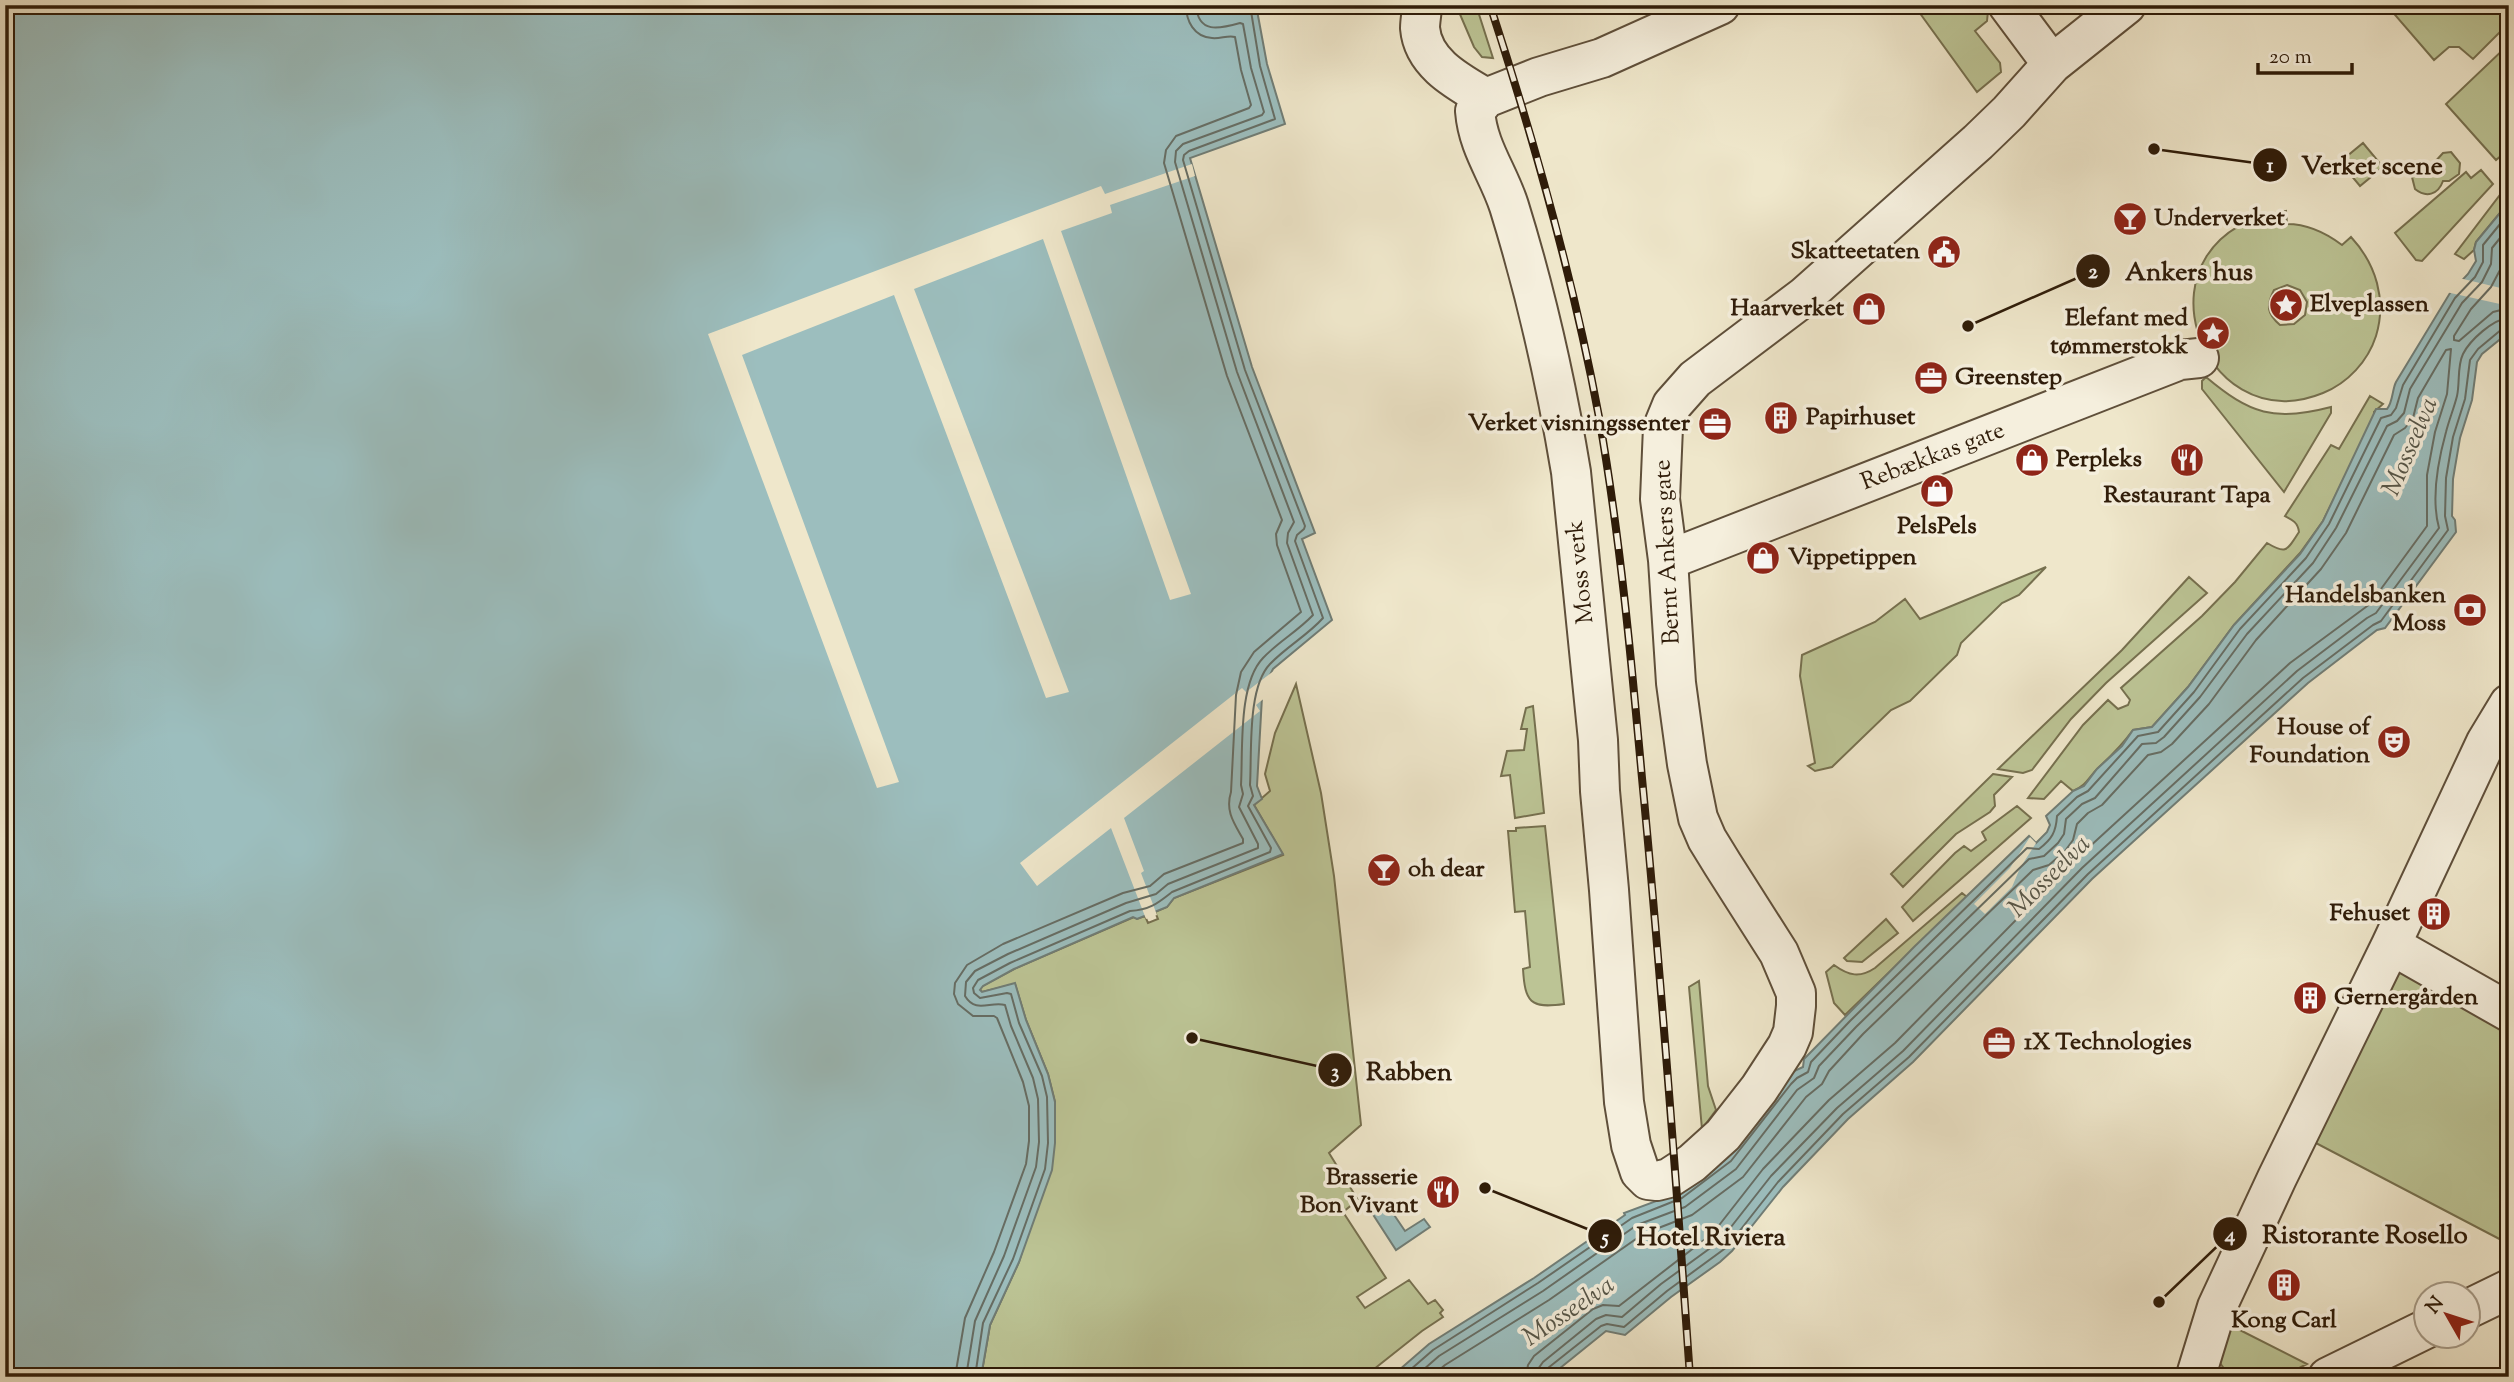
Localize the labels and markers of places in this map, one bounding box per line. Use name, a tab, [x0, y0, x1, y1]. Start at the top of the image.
callout: Verket scene	[2252, 141, 2457, 188]
bar icon: Underverket	[2111, 200, 2149, 238]
place label: Underverket	[2154, 202, 2286, 236]
public building icon: Skatteetaten	[1925, 233, 1963, 271]
place label: Skatteetaten	[1790, 235, 1921, 269]
callout: Ankers hus	[2076, 247, 2267, 294]
place icon: Elveplassen	[2267, 286, 2305, 324]
place label: Elveplassen	[2310, 288, 2430, 322]
shop icon: Haarverket	[1850, 290, 1888, 328]
place label: Haarverket	[1730, 292, 1845, 326]
place label: Elefant med tømmerstokk	[2050, 302, 2189, 364]
place icon: Elefant med tømmerstokk	[2194, 314, 2232, 352]
office icon: Greenstep	[1912, 359, 1950, 397]
place label: Greenstep	[1955, 361, 2062, 395]
building icon: Papirhuset	[1762, 399, 1800, 437]
place label: Papirhuset	[1806, 401, 1916, 435]
office icon: Verket visningssenter	[1696, 405, 1734, 443]
place label: Verket visningssenter	[1468, 407, 1691, 441]
shop icon: Perpleks	[2013, 441, 2051, 479]
restaurant icon: Restaurant Tapa	[2168, 441, 2206, 479]
place label: Perpleks	[2056, 443, 2142, 477]
shop icon: PelsPels	[1918, 472, 1956, 510]
place label: Restaurant Tapa	[2103, 479, 2272, 513]
place label: PelsPels	[1897, 510, 1977, 544]
shop icon: Vippetippen	[1744, 539, 1782, 577]
place label: Vippetippen	[1788, 541, 1918, 575]
place label: Handelsbanken Moss	[2285, 579, 2447, 641]
bank icon: Handelsbanken Moss	[2451, 591, 2489, 629]
place label: House of Foundation	[2250, 711, 2372, 773]
theatre icon: House of Foundation	[2375, 723, 2413, 761]
bar icon: oh dear	[1365, 851, 1403, 889]
place label: oh dear	[1408, 853, 1485, 887]
building icon: Fehuset	[2415, 895, 2453, 933]
place label: Fehuset	[2330, 897, 2411, 931]
building icon: Gernergården	[2291, 979, 2329, 1017]
place label: Gernergården	[2334, 981, 2479, 1015]
office icon: 1X Technologies	[1980, 1024, 2018, 1062]
place label: 1X Technologies	[2024, 1026, 2192, 1060]
callout: Rabben	[1317, 1047, 1466, 1094]
place label: Brasserie Bon Vivant	[1300, 1161, 1419, 1223]
restaurant icon: Brasserie Bon Vivant	[1424, 1173, 1462, 1211]
callout: Ristorante Rosello	[2213, 1210, 2481, 1257]
callout: Hotel Riviera	[1588, 1213, 1800, 1260]
building icon: Kong Carl	[2265, 1266, 2303, 1304]
place label: Kong Carl	[2231, 1304, 2337, 1338]

